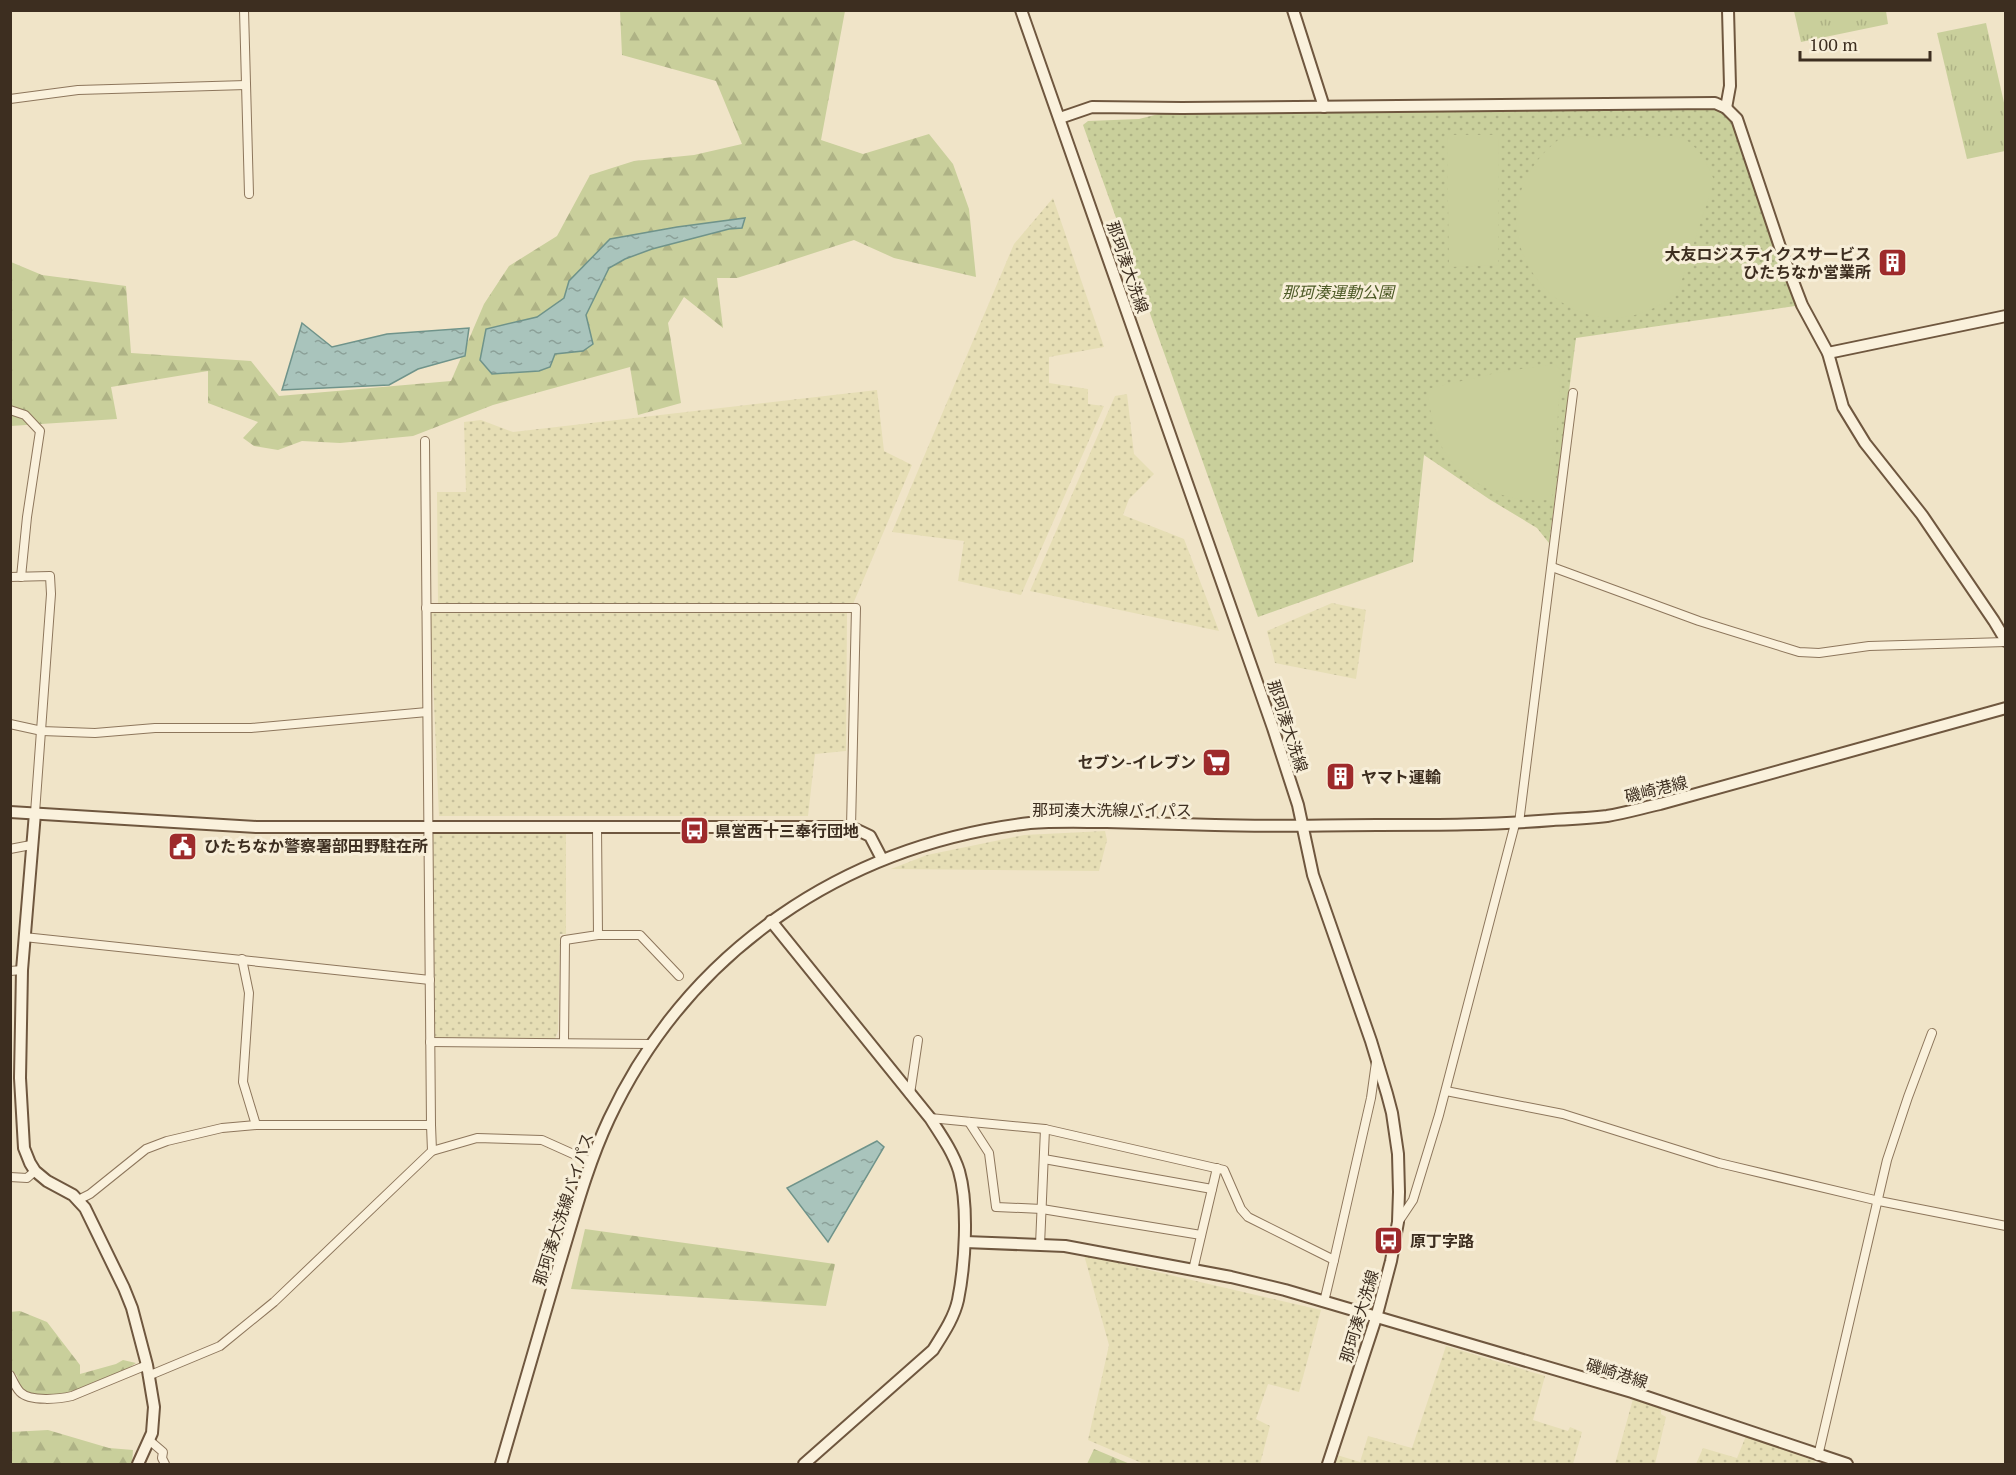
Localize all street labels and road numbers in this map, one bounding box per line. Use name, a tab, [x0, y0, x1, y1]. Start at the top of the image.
street label: 那珂湊大洗線	[1102, 218, 1154, 316]
street label: 那珂湊大洗線	[1263, 677, 1313, 775]
street label: 磯崎港線	[1622, 771, 1690, 807]
street label: 那珂湊大洗線バイパス	[1032, 799, 1192, 821]
street label: 那珂湊大洗線バイパス	[528, 1130, 598, 1288]
street label: 那珂湊大洗線	[1334, 1267, 1384, 1365]
street label: 磯崎港線	[1583, 1353, 1651, 1393]

